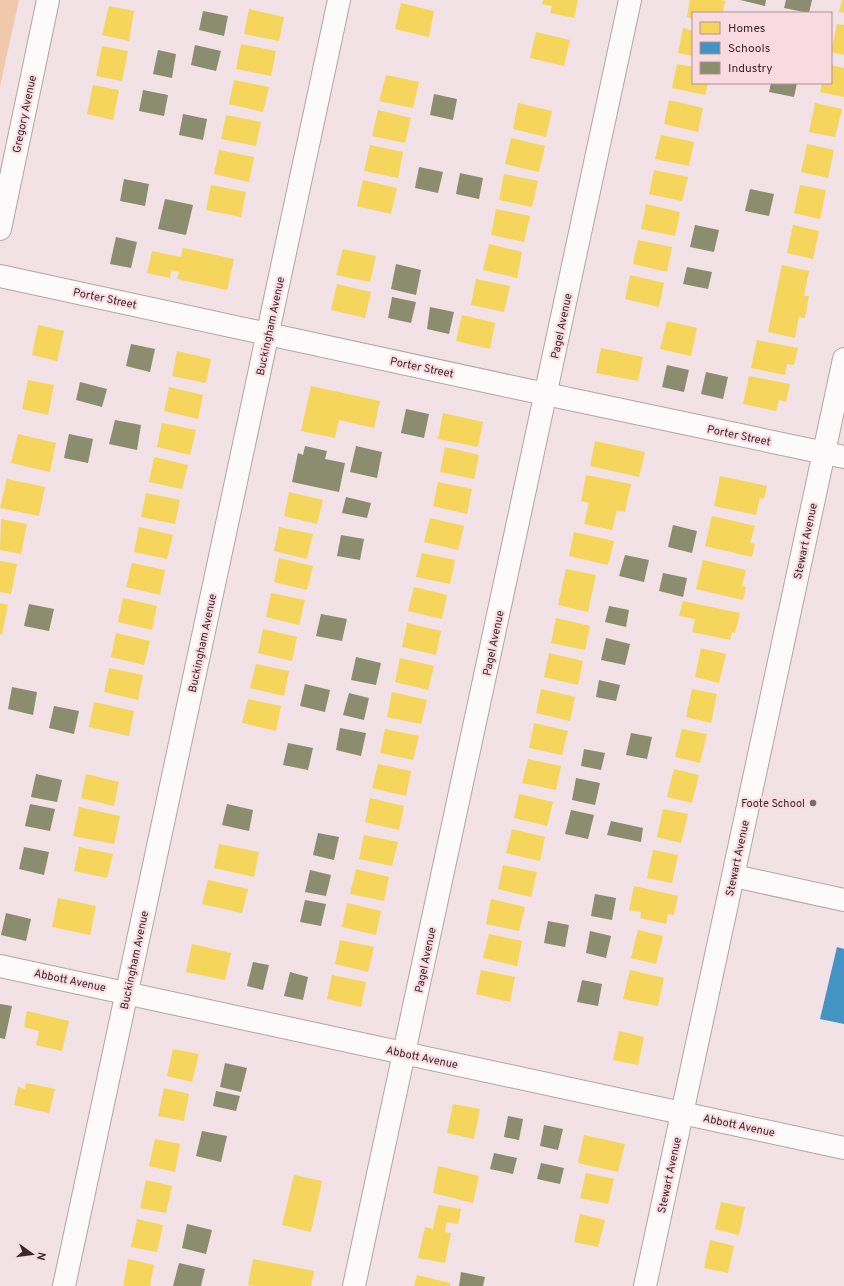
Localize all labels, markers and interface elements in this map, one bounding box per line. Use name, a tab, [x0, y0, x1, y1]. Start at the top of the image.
legend	[692, 12, 832, 84]
text: Homes	[728, 21, 765, 37]
text: Schools	[728, 41, 770, 57]
text: Industry	[728, 61, 773, 77]
street label: Gregory Avenue	[10, 74, 40, 154]
street label: Buckingham Avenue	[254, 276, 288, 377]
street label: Porter Street	[72, 285, 138, 313]
street label: Pagel Avenue	[548, 292, 576, 360]
street label: Porter Street	[389, 354, 455, 382]
street label: Porter Street	[706, 422, 772, 450]
street label: Stewart Avenue	[791, 502, 821, 581]
street label: Buckingham Avenue	[186, 593, 220, 694]
street label: Pagel Avenue	[480, 609, 508, 677]
place label: Foote School	[741, 797, 805, 811]
marker: Foote School	[808, 798, 818, 808]
street label: Stewart Avenue	[723, 819, 753, 898]
street label: Buckingham Avenue	[118, 910, 152, 1011]
street label: Pagel Avenue	[412, 926, 440, 994]
street label: Abbott Avenue	[33, 967, 107, 995]
street label: Abbott Avenue	[385, 1044, 459, 1072]
street label: Abbott Avenue	[702, 1112, 776, 1140]
street label: Stewart Avenue	[655, 1136, 685, 1215]
north arrow	[12, 1234, 52, 1274]
text: N	[33, 1251, 48, 1262]

